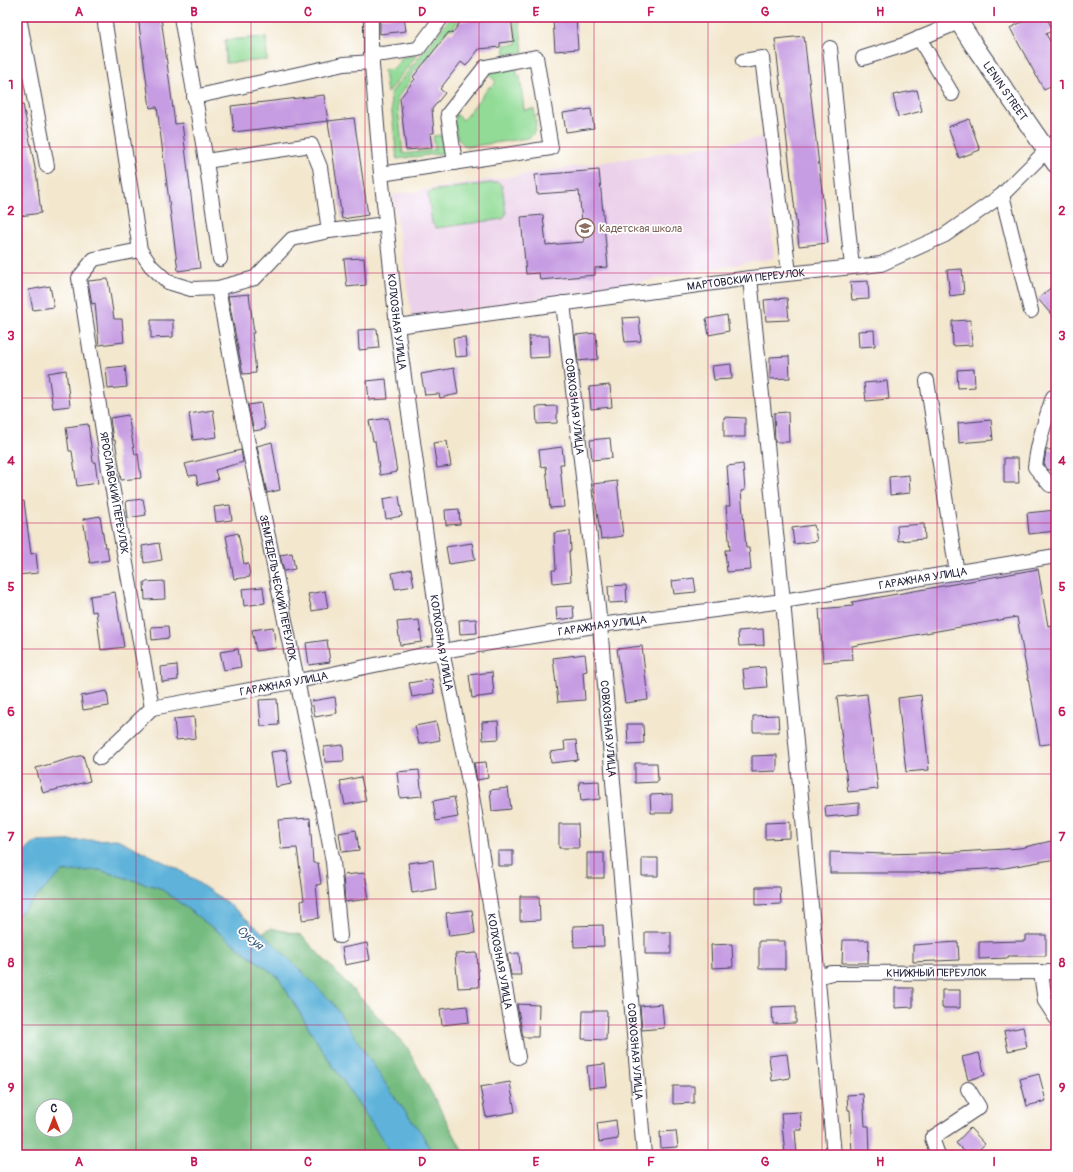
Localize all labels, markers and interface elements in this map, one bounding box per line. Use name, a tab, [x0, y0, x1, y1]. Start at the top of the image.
text: A	[75, 4, 84, 20]
text: B	[190, 4, 198, 20]
text: C	[304, 4, 312, 20]
text: D	[418, 4, 426, 20]
text: E	[533, 4, 540, 20]
text: F	[647, 4, 655, 20]
text: G	[761, 4, 770, 20]
text: H	[876, 4, 884, 20]
text: I	[992, 4, 996, 20]
street label: LENIN STREET	[980, 59, 1030, 123]
text: 1	[8, 77, 14, 93]
text: 1	[1059, 77, 1065, 93]
text: 2	[7, 203, 15, 219]
text: 2	[1058, 203, 1066, 219]
school or university icon: Кадетская школа	[574, 217, 596, 239]
place label: Кадетская школа	[599, 222, 682, 235]
street label: МАРТОВСКИЙ ПЕРЕУЛОК	[686, 266, 805, 293]
street label: КОЛХОЗНАЯ УЛИЦА	[385, 273, 410, 371]
text: 3	[7, 328, 15, 344]
text: 3	[1058, 328, 1066, 344]
street label: СОВХОЗНАЯ УЛИЦА	[563, 357, 587, 455]
street label: ЯРОСЛАВСКИЙ ПЕРЕУЛОК	[97, 431, 131, 555]
text: 4	[7, 453, 15, 469]
text: 4	[1058, 453, 1066, 469]
street label: ЗЕМЛЕДЕЛЬЧЕСКИЙ ПЕРЕУЛОК	[257, 513, 300, 662]
street label: ГАРАЖНАЯ УЛИЦА	[878, 564, 968, 592]
text: 5	[7, 579, 15, 595]
text: 5	[1058, 579, 1066, 595]
street label: КОЛХОЗНАЯ УЛИЦА	[428, 594, 457, 692]
street label: ГАРАЖНАЯ УЛИЦА	[557, 612, 647, 638]
street label: ГАРАЖНАЯ УЛИЦА	[239, 668, 329, 698]
street label: СОВХОЗНАЯ УЛИЦА	[598, 680, 619, 778]
text: 6	[7, 704, 15, 720]
text: 6	[1058, 704, 1066, 720]
text: 7	[8, 829, 15, 845]
text: 7	[1059, 829, 1066, 845]
street label: КОЛХОЗНАЯ УЛИЦА	[485, 912, 515, 1010]
water label: Сусуя	[234, 923, 267, 954]
text: 8	[8, 955, 15, 971]
text: 8	[1059, 955, 1066, 971]
street label: КНИЖНЫЙ ПЕРЕУЛОК	[886, 966, 987, 979]
street label: СОВХОЗНАЯ УЛИЦА	[625, 1002, 646, 1100]
text: 9	[8, 1080, 15, 1096]
text: 9	[1059, 1080, 1066, 1096]
north arrow	[34, 1098, 74, 1138]
text: С	[51, 1102, 58, 1115]
text: A	[75, 1154, 84, 1170]
text: B	[190, 1154, 198, 1170]
text: C	[304, 1154, 312, 1170]
text: D	[418, 1154, 426, 1170]
text: E	[533, 1154, 540, 1170]
text: F	[647, 1154, 655, 1170]
text: G	[761, 1154, 770, 1170]
text: H	[876, 1154, 884, 1170]
text: I	[992, 1154, 996, 1170]

